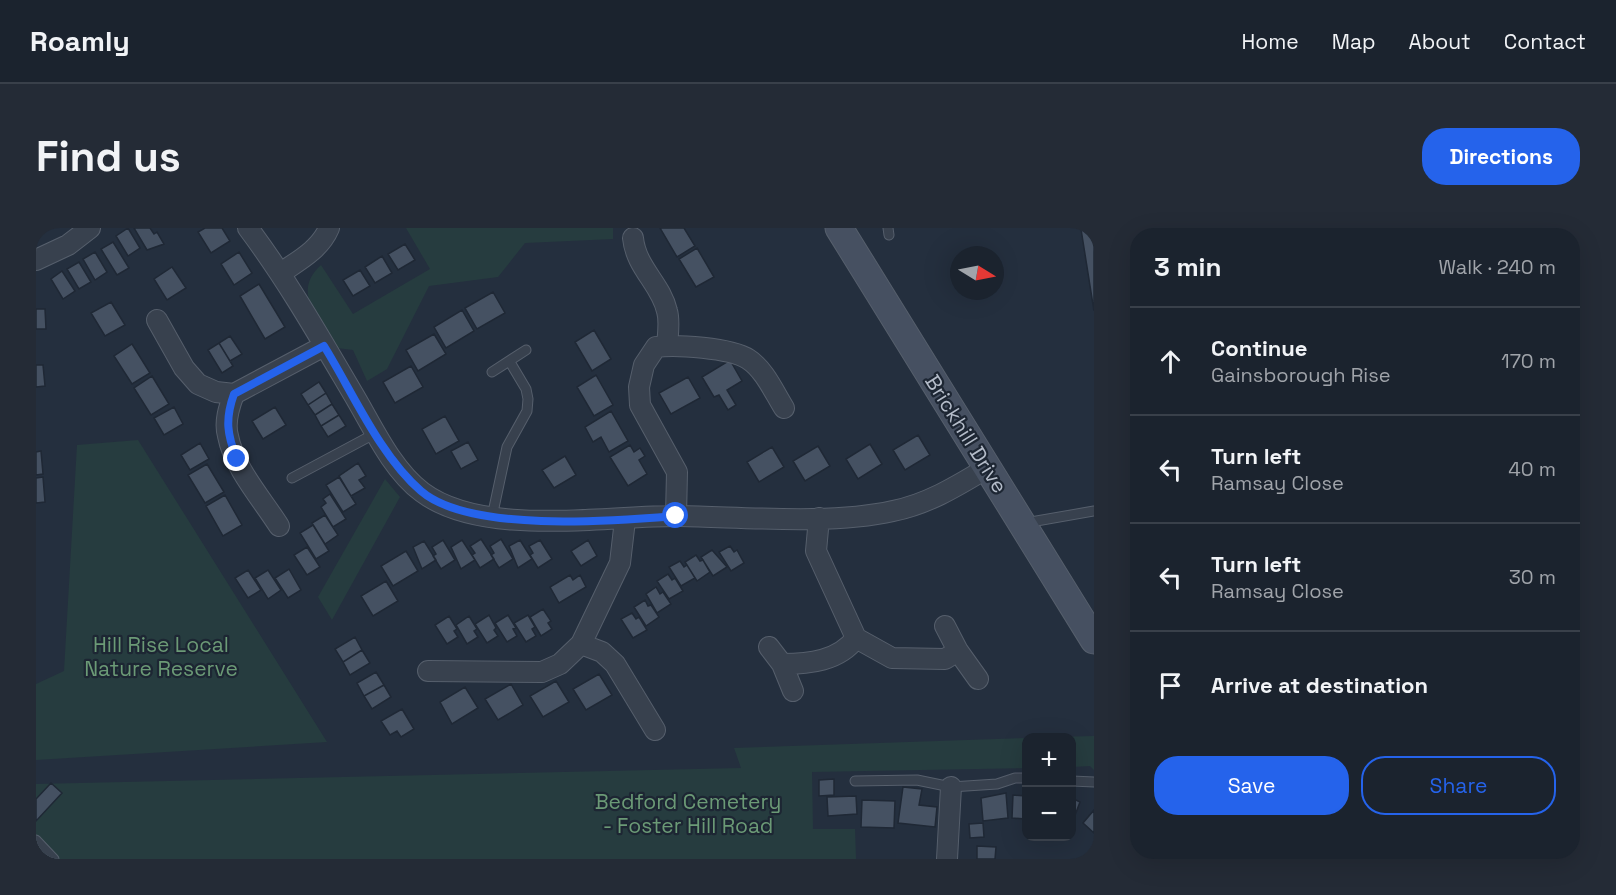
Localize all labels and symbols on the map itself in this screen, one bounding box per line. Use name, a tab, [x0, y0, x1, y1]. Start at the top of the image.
north arrow	[950, 246, 1004, 300]
street label: Brickhill Drive	[919, 369, 1014, 498]
route end	[223, 445, 249, 471]
route start	[662, 502, 688, 528]
park label: Hill Rise Local Nature Reserve	[84, 631, 238, 682]
park label: Bedford Cemetery - Foster Hill Road	[595, 788, 781, 839]

